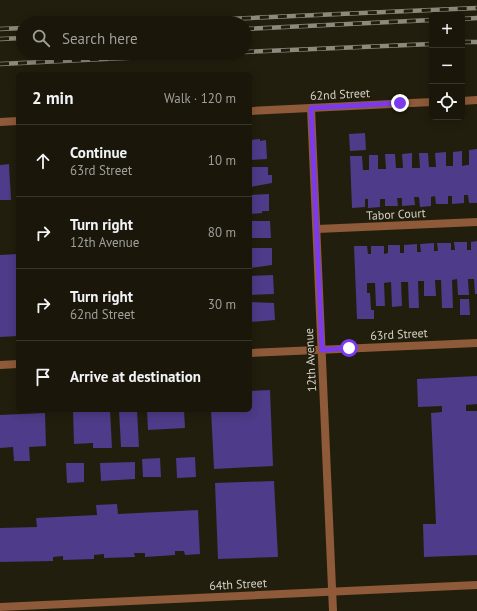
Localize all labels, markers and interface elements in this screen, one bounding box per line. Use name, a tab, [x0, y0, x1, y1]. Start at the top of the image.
map controls	[429, 12, 465, 120]
button: +	[429, 12, 465, 48]
search box	[16, 16, 252, 60]
icon: search	[30, 27, 52, 49]
text: Search here	[62, 29, 138, 48]
button: −	[429, 48, 465, 84]
button: locate	[429, 84, 465, 120]
street label: 62nd Street	[310, 85, 370, 103]
text: 2 min	[32, 87, 73, 109]
text: Walk · 120 m	[164, 90, 236, 107]
route end	[391, 94, 409, 112]
text: Continue	[70, 143, 127, 162]
icon: ahead	[32, 150, 54, 172]
text: 10 m	[208, 152, 236, 169]
text: 63rd Street	[70, 162, 132, 179]
street label: Tabor Court	[366, 205, 426, 223]
text: Turn right	[70, 215, 133, 234]
icon: right	[32, 222, 54, 244]
text: 80 m	[208, 224, 236, 241]
text: 12th Avenue	[70, 234, 139, 251]
text: Turn right	[70, 287, 133, 306]
icon: right	[32, 294, 54, 316]
text: 30 m	[208, 296, 236, 313]
text: 62nd Street	[70, 306, 135, 323]
street label: 63rd Street	[370, 325, 428, 343]
street label: 12th Avenue	[301, 328, 319, 392]
route start	[340, 339, 358, 357]
icon: arrive	[32, 366, 54, 388]
text: Arrive at destination	[70, 367, 201, 386]
street label: 64th Street	[209, 575, 267, 593]

